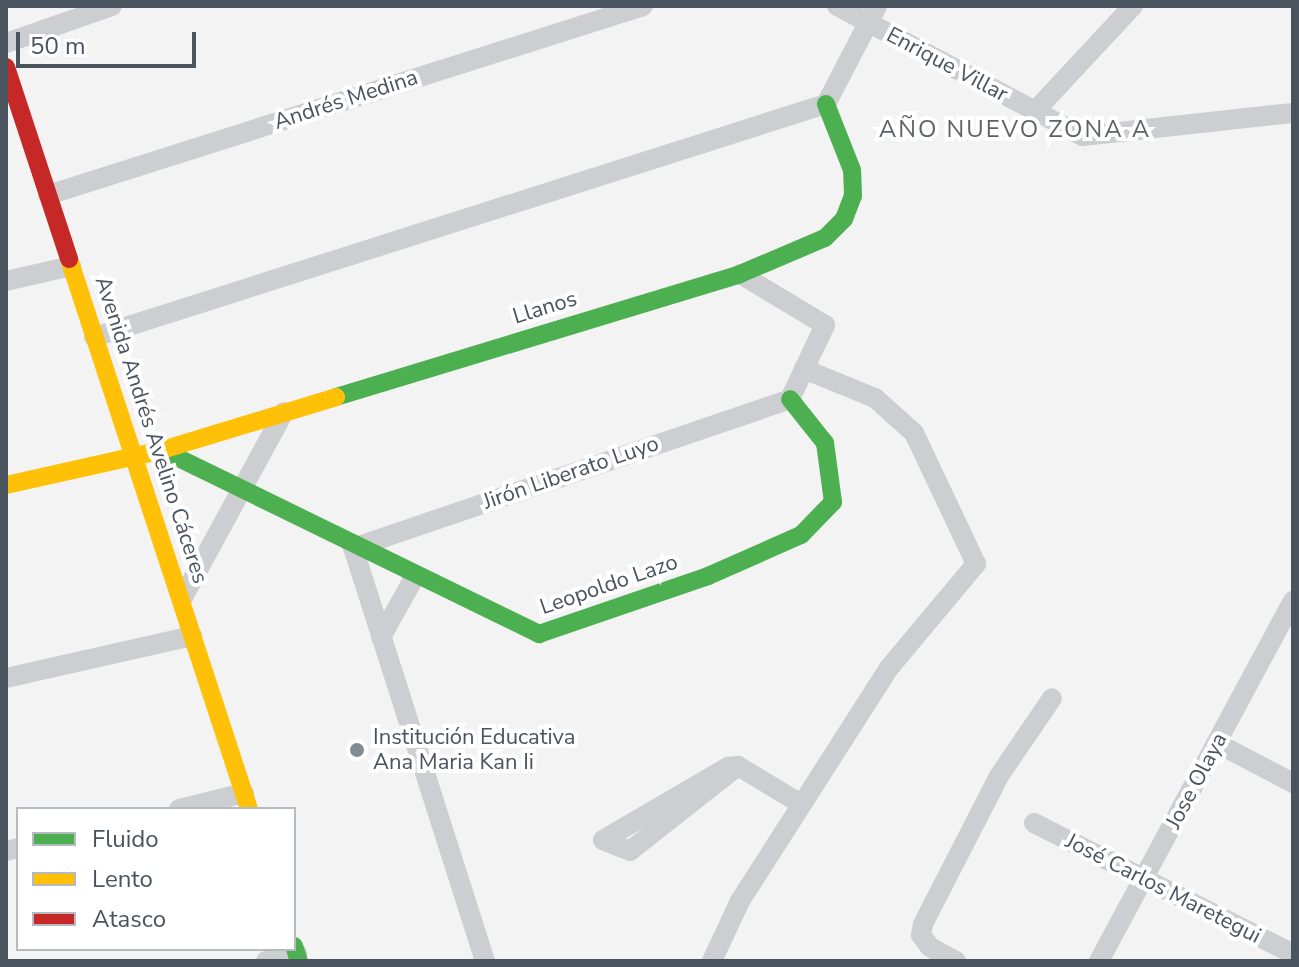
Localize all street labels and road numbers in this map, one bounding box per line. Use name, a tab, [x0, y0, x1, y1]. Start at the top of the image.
street label: Enrique Villar	[882, 22, 1012, 108]
street label: Andrés Medina	[271, 64, 421, 136]
street label: Avenida Andrés Avelino Cáceres	[89, 273, 213, 587]
street label: Llanos	[510, 286, 580, 330]
street label: Jirón Liberato Luyo	[480, 431, 662, 515]
street label: Leopoldo Lazo	[537, 549, 681, 621]
street label: Jose Olaya	[1161, 728, 1233, 834]
street label: José Carlos Maretegui	[1061, 828, 1265, 950]

